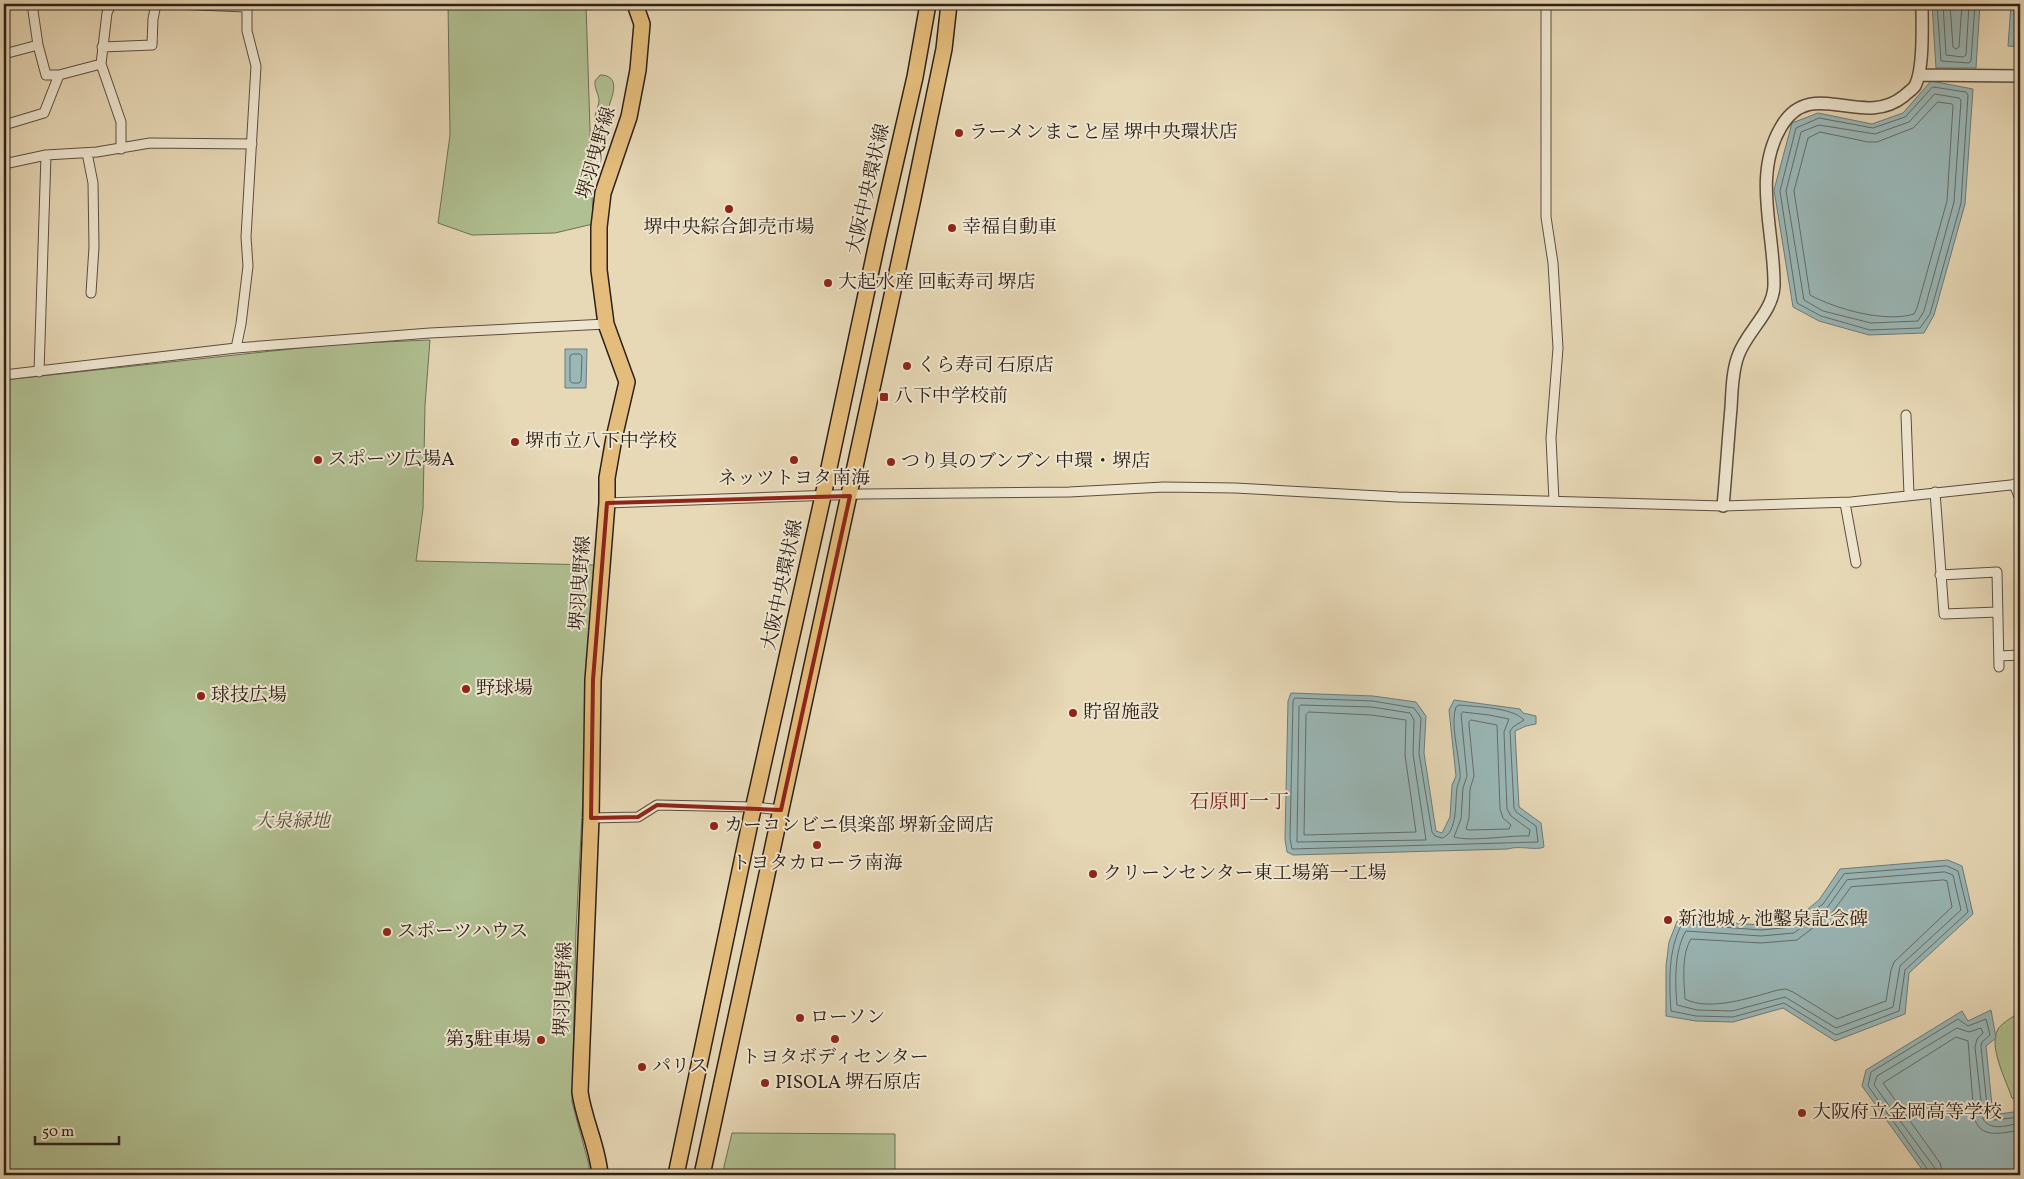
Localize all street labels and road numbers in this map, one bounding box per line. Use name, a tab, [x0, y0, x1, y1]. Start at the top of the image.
street label: 堺羽曳野線	[571, 104, 623, 202]
street label: 大阪中央環状線	[841, 121, 897, 257]
street label: 大阪中央環状線	[756, 517, 810, 653]
street label: 堺羽曳野線	[565, 535, 597, 631]
street label: 堺羽曳野線	[549, 941, 579, 1037]

